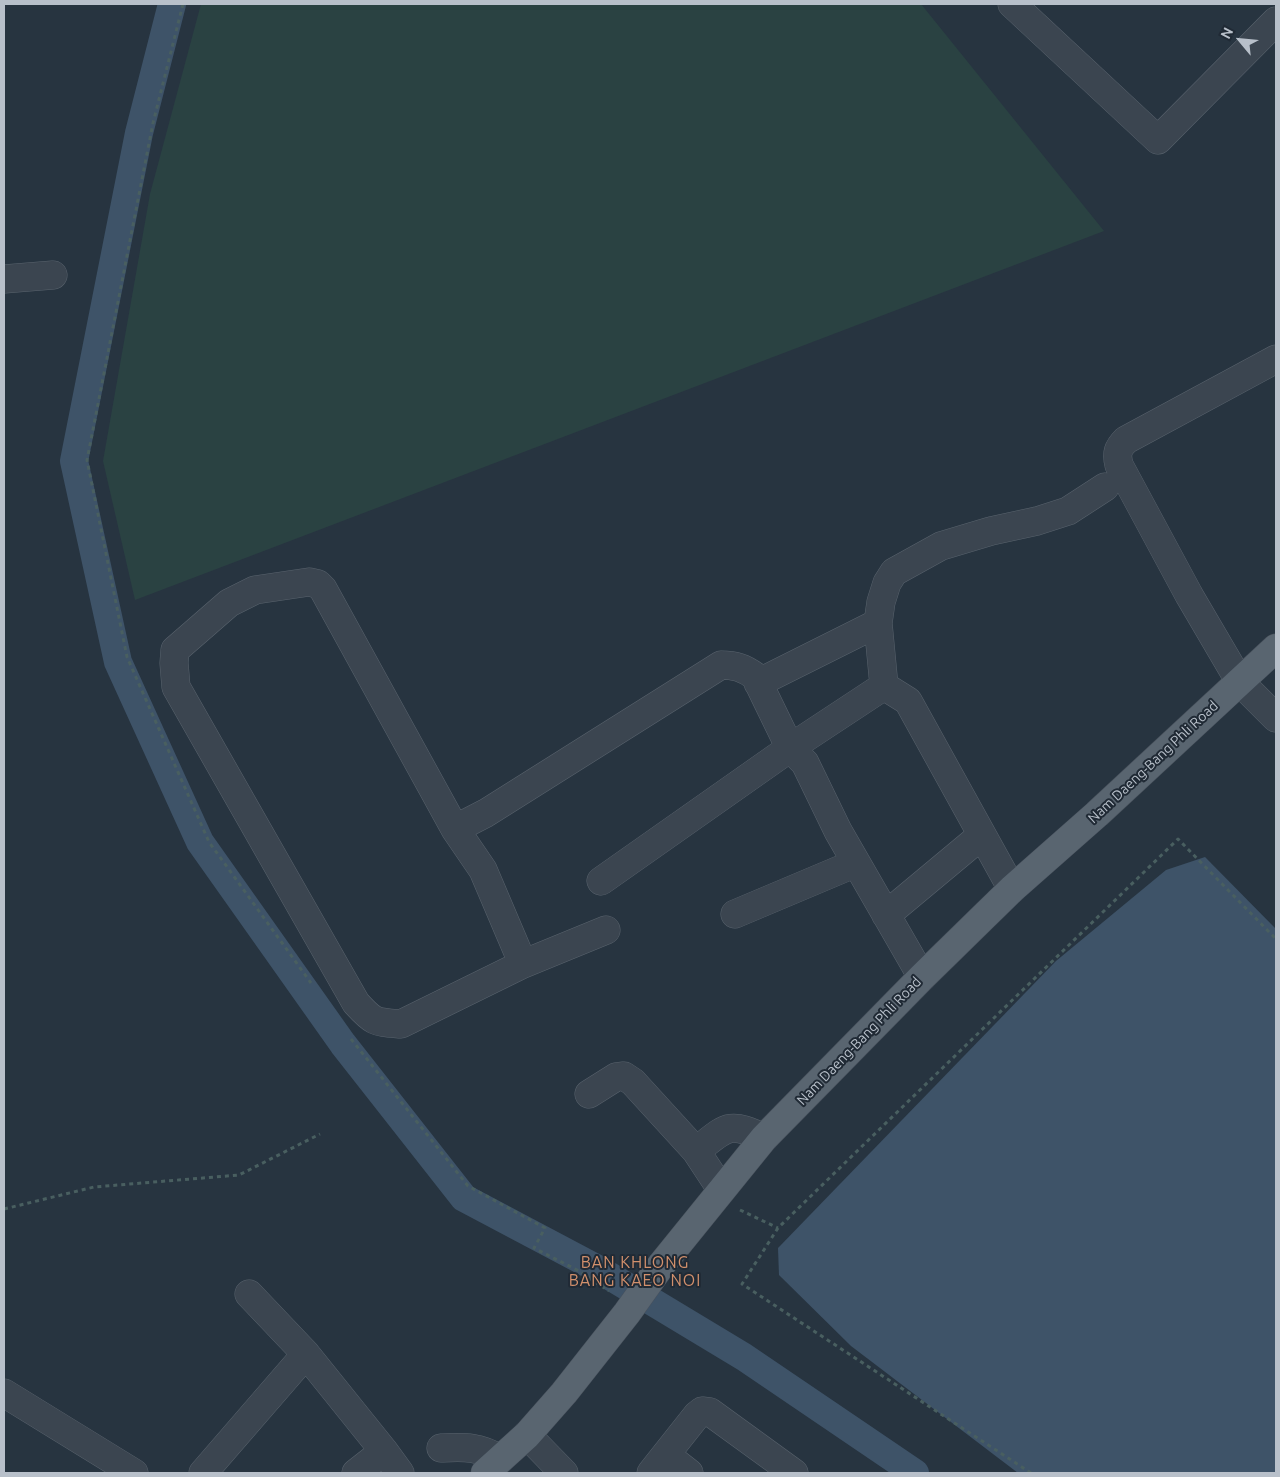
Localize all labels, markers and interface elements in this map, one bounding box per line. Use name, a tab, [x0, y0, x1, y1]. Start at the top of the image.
north arrow	[1215, 15, 1265, 65]
text: N	[1217, 25, 1236, 41]
street label: Nam Daeng-Bang Phli Road	[1085, 697, 1221, 827]
street label: Nam Daeng-Bang Phli Road	[793, 973, 925, 1109]
district label: BAN KHLONG BANG KAEO NOI	[567, 1253, 703, 1291]

